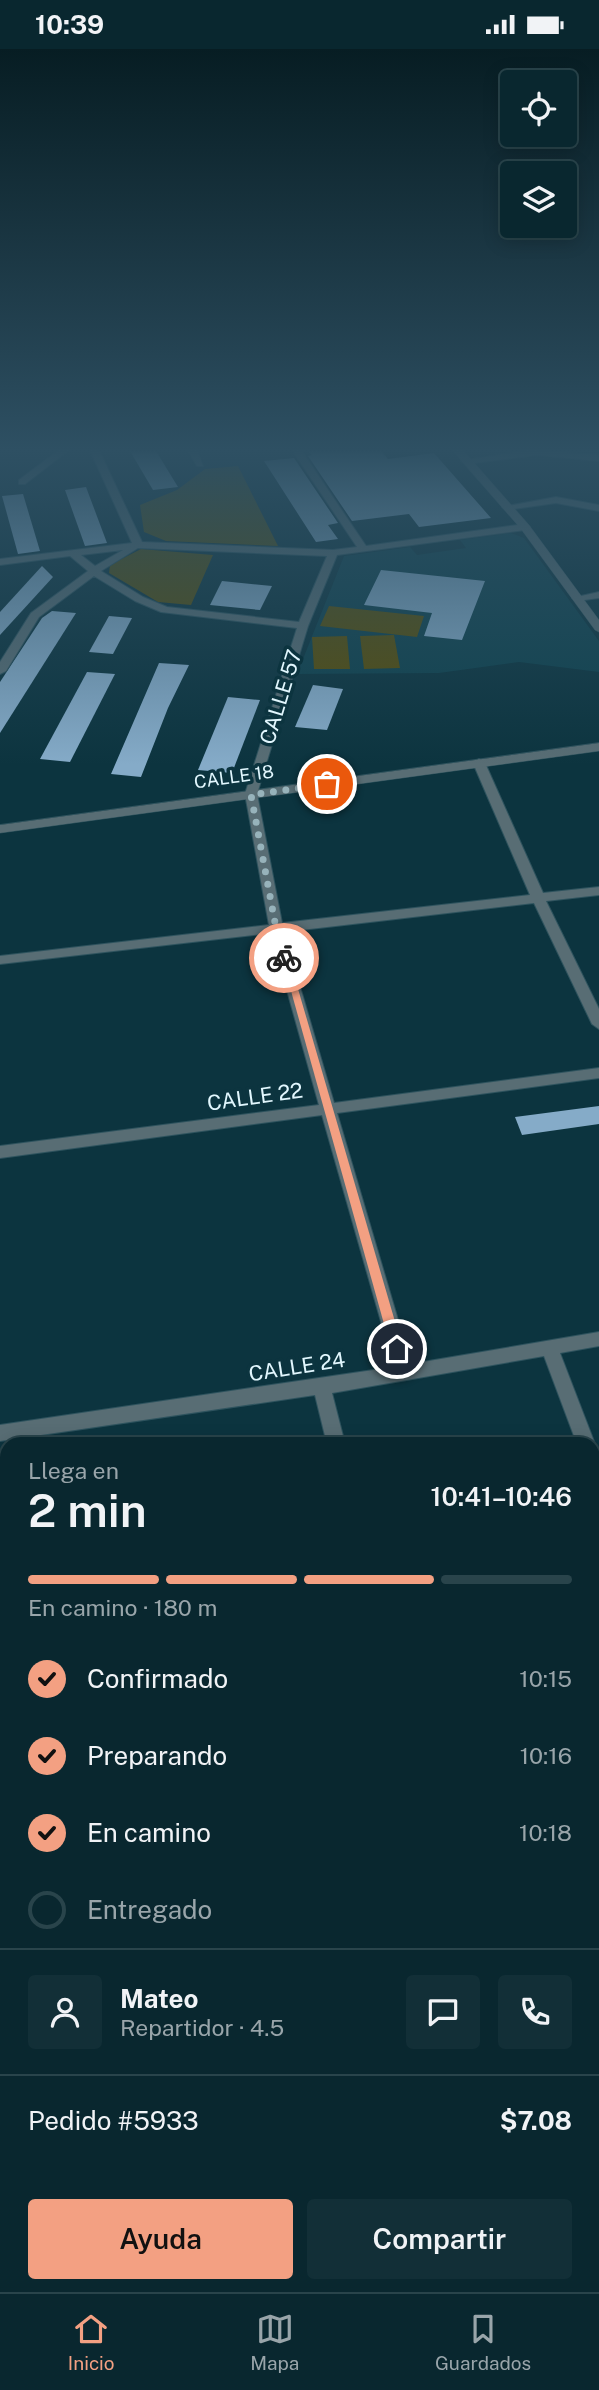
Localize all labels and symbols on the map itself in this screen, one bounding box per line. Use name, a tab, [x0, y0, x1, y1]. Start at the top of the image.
street label: CALLE 57	[254, 647, 307, 747]
pin	[297, 754, 357, 814]
street label: CALLE 18	[193, 761, 275, 792]
courier	[249, 923, 319, 993]
street label: CALLE 22	[205, 1077, 304, 1116]
pin	[367, 1319, 427, 1379]
street label: CALLE 24	[247, 1347, 347, 1386]

